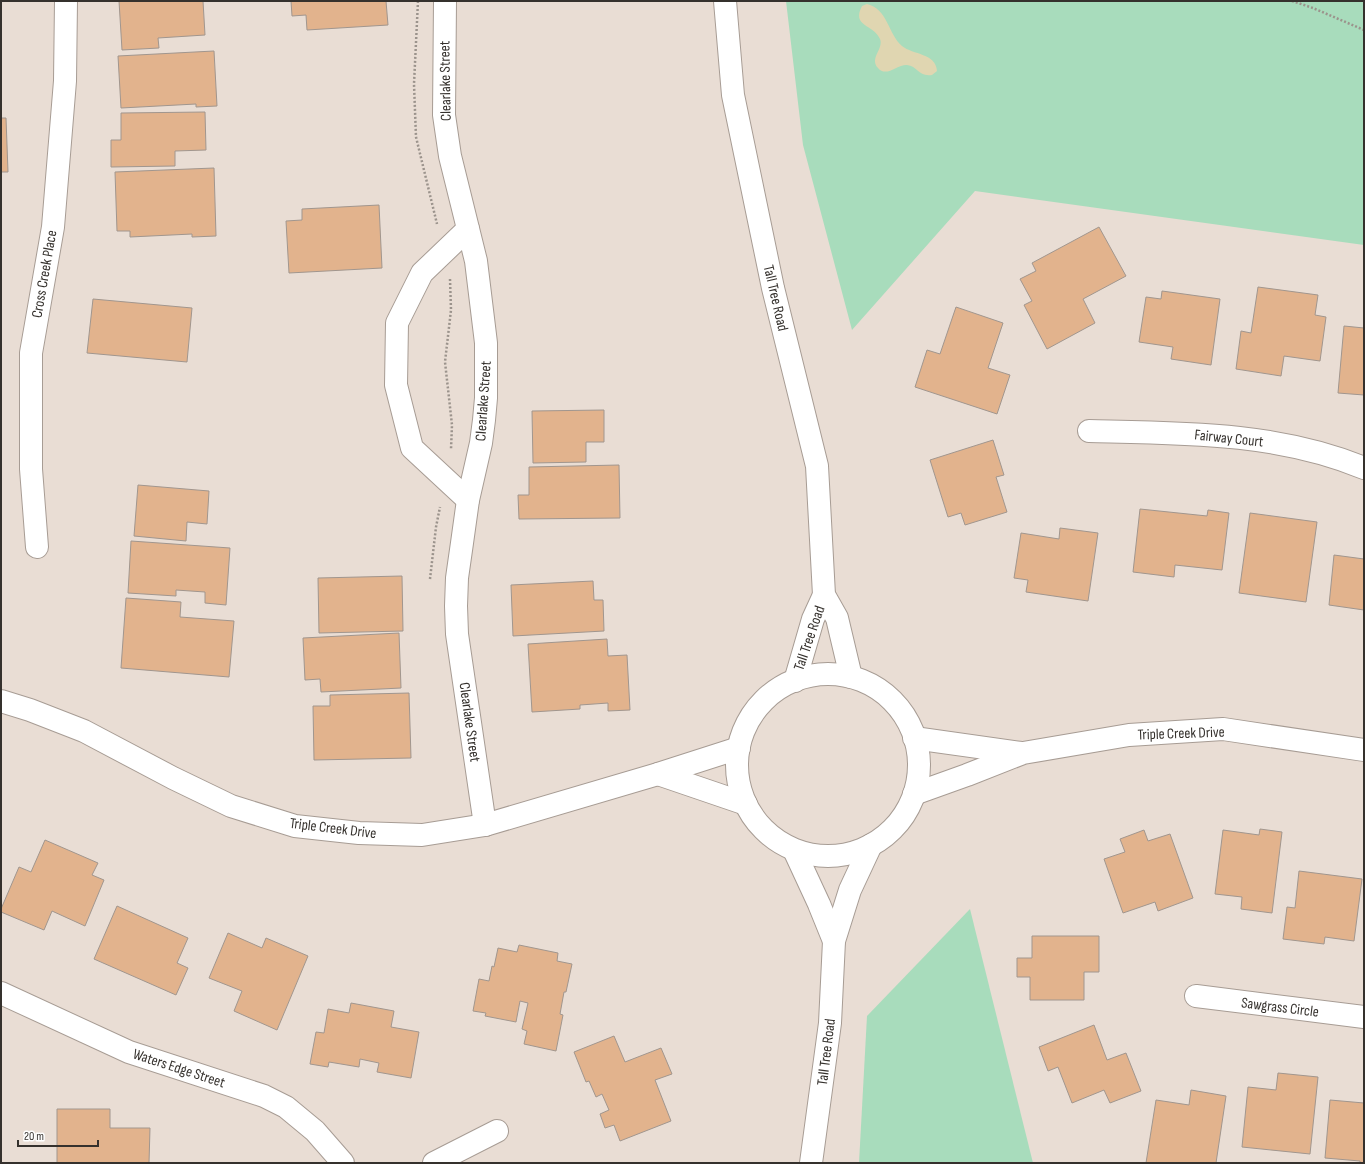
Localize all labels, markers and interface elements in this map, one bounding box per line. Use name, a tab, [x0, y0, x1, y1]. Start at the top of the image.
street label: Clearlake Street	[435, 40, 456, 121]
street label: Cross Creek Place	[27, 229, 62, 319]
street label: Tall Tree Road	[759, 263, 792, 333]
street label: Clearlake Street	[471, 360, 496, 442]
street label: Fairway Court	[1194, 425, 1265, 452]
street label: Tall Tree Road	[790, 603, 829, 673]
street label: Clearlake Street	[455, 681, 485, 764]
street label: Triple Creek Drive	[1137, 722, 1225, 745]
street label: Triple Creek Drive	[289, 814, 377, 843]
street label: Sawgrass Circle	[1240, 993, 1320, 1022]
street label: Tall Tree Road	[813, 1017, 840, 1087]
street label: Waters Edge Street	[130, 1045, 228, 1092]
scale bar	[18, 1122, 98, 1148]
text: 20 m	[24, 1129, 44, 1144]

